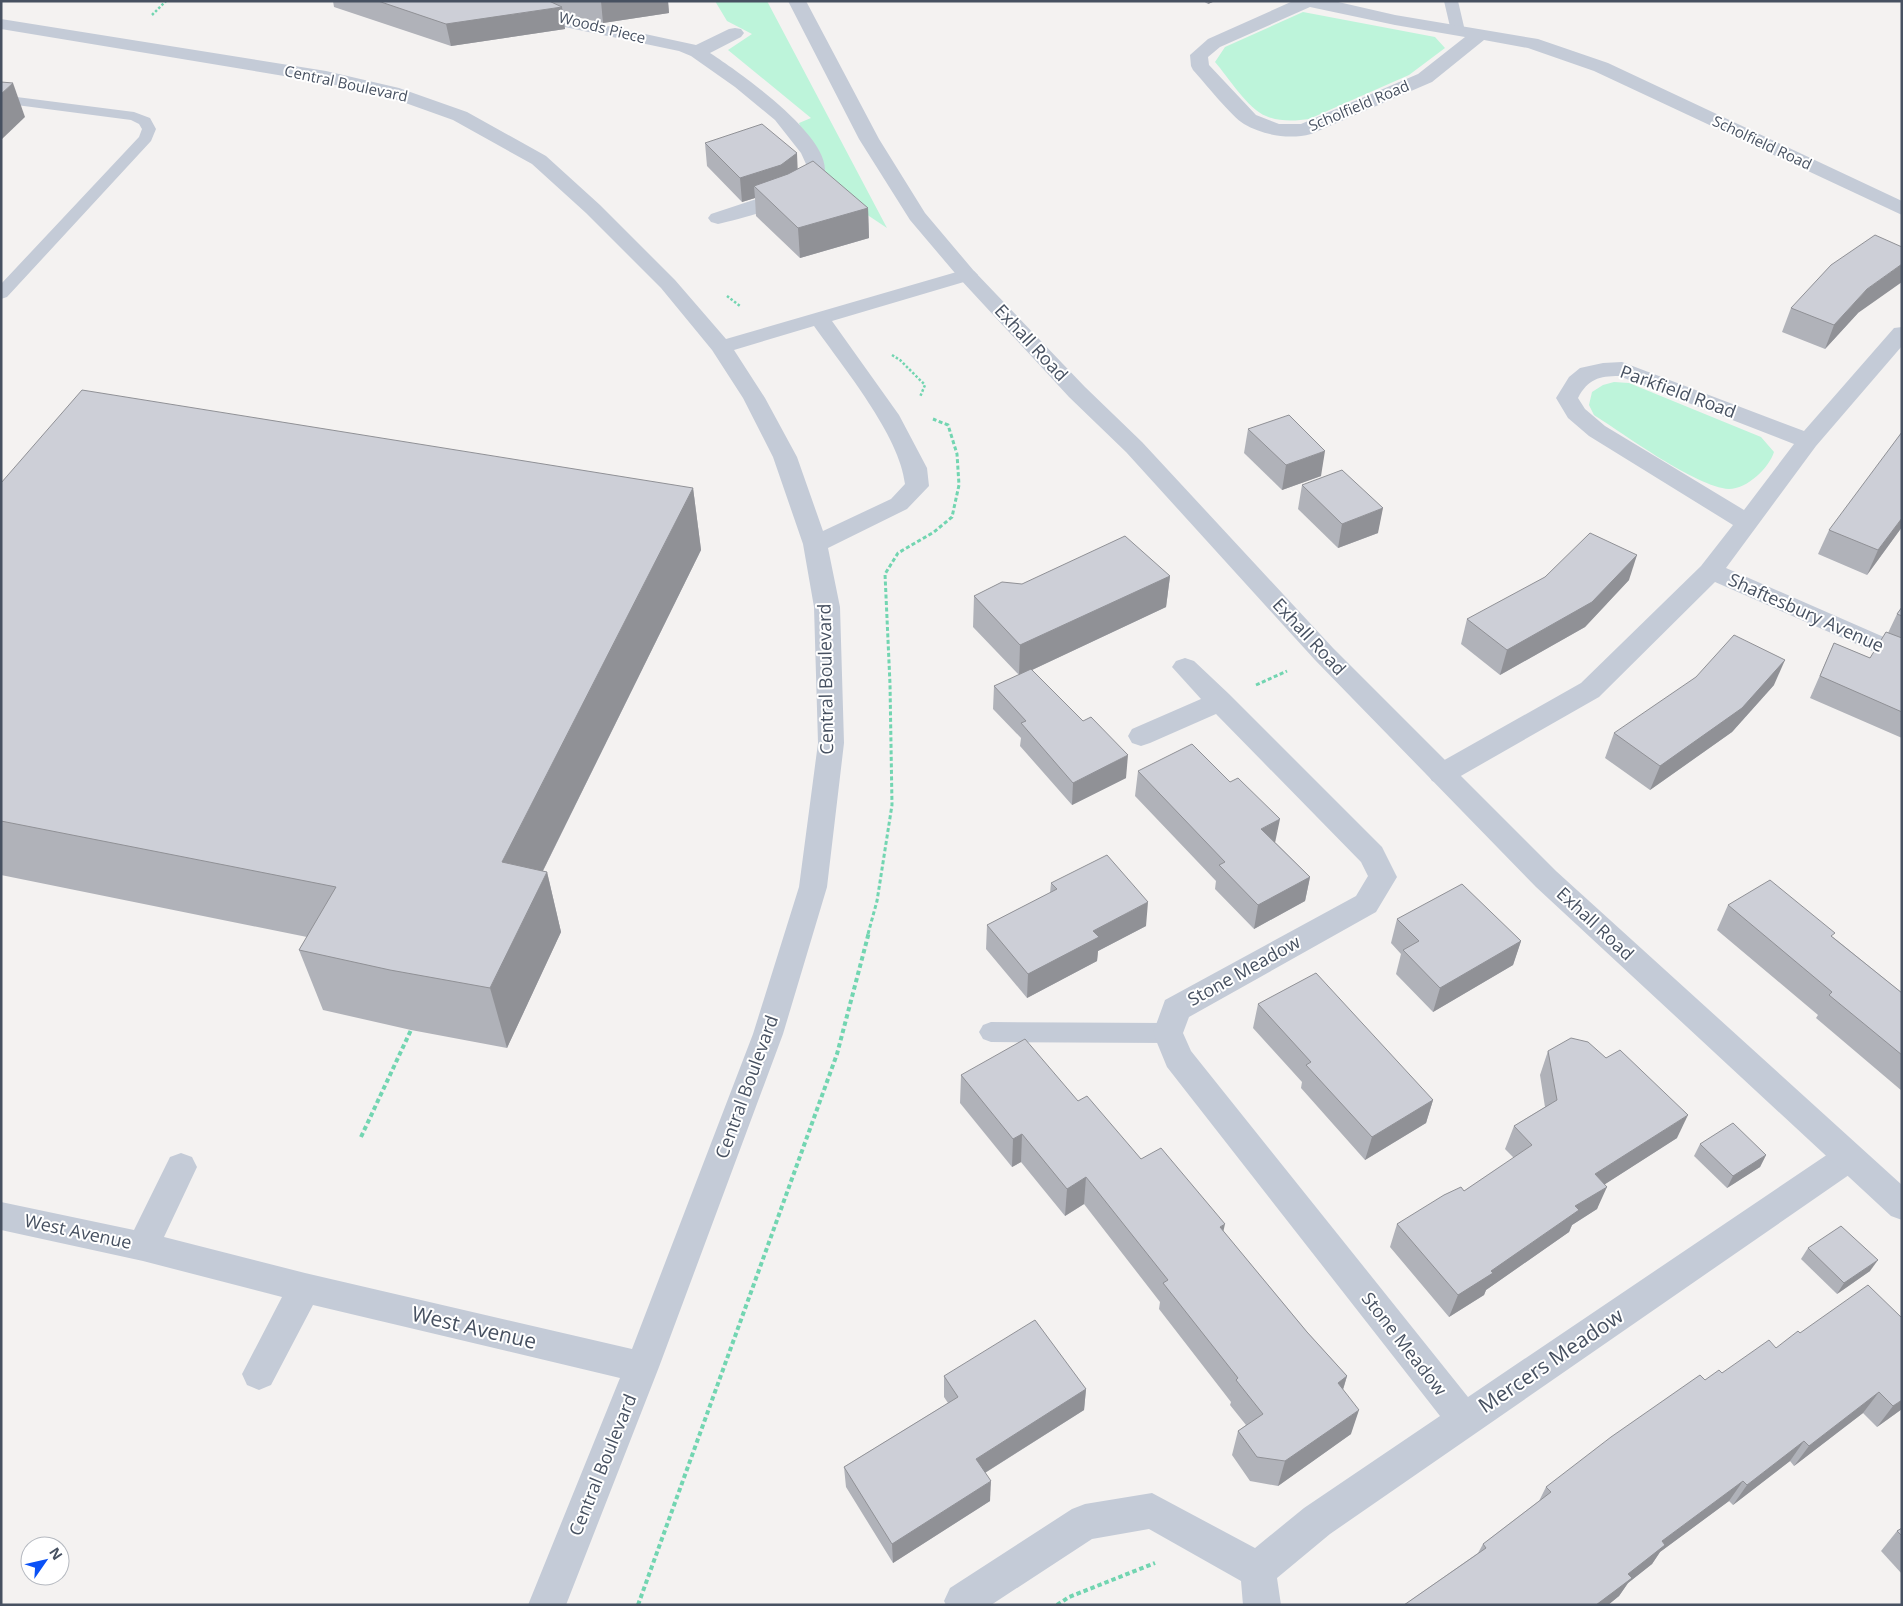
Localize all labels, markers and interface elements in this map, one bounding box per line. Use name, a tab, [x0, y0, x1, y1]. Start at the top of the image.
street label: Woods Piece	[557, 7, 648, 47]
street label: Central Boulevard	[283, 60, 410, 106]
street label: Scholfield Road	[1305, 75, 1412, 135]
street label: Scholfield Road	[1710, 110, 1815, 174]
street label: Exhall Road	[990, 299, 1074, 386]
street label: Parkfield Road	[1617, 359, 1740, 423]
street label: Shaftesbury Avenue	[1725, 567, 1888, 657]
street label: Exhall Road	[1268, 593, 1352, 680]
street label: Central Boulevard	[812, 603, 838, 755]
street label: Exhall Road	[1552, 881, 1639, 965]
street label: Stone Meadow	[1183, 929, 1304, 1011]
street label: Central Boulevard	[709, 1012, 783, 1162]
street label: West Avenue	[22, 1208, 134, 1254]
street label: Stone Meadow	[1357, 1287, 1453, 1400]
street label: West Avenue	[409, 1299, 539, 1355]
street label: Mercers Meadow	[1472, 1301, 1629, 1419]
street label: Central Boulevard	[563, 1390, 641, 1539]
north arrow	[20, 1536, 70, 1586]
text: N	[45, 1543, 67, 1563]

